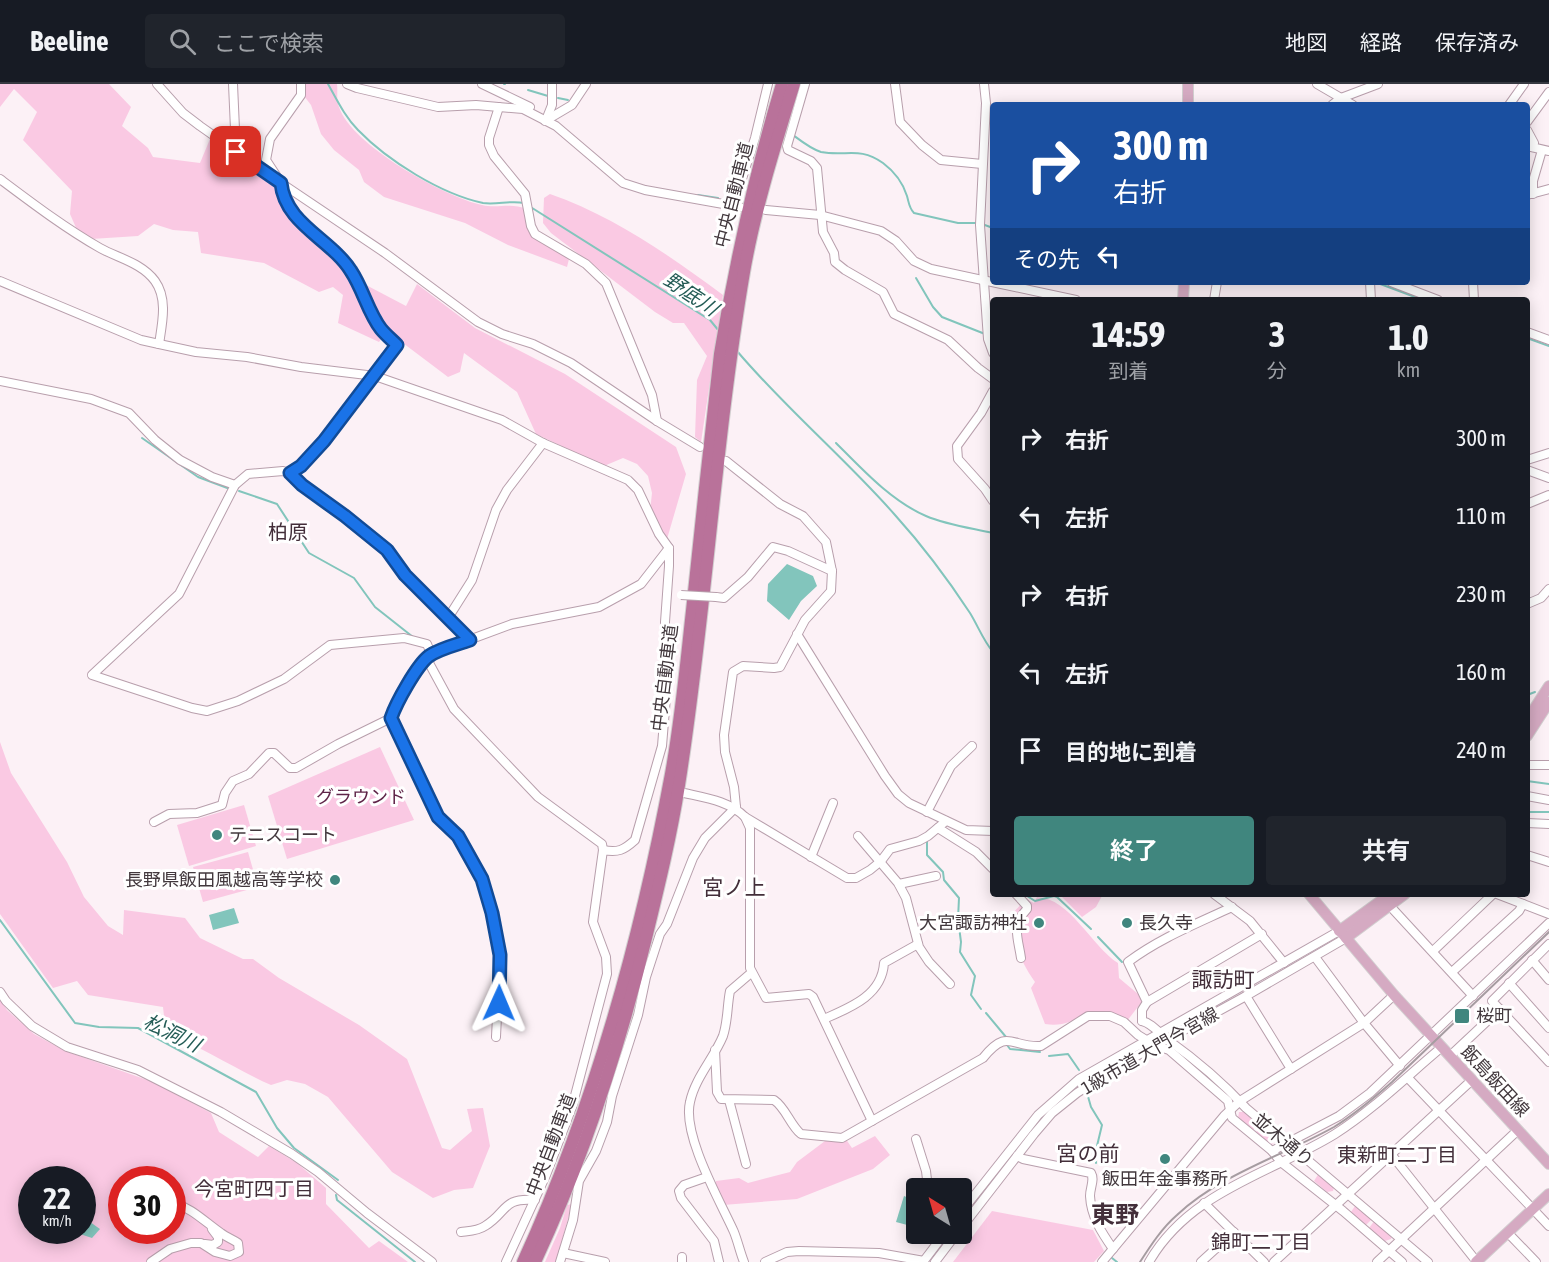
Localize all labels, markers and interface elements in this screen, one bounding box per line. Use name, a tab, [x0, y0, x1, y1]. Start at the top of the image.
search box	[145, 14, 565, 68]
text: Beeline	[30, 25, 109, 57]
icon: search	[166, 25, 199, 58]
text: ここで検索	[214, 30, 324, 56]
text: 地図	[1285, 30, 1327, 54]
text: 経路	[1360, 30, 1402, 54]
text: 保存済み	[1435, 30, 1519, 54]
text: 300 m	[1113, 121, 1208, 169]
pin	[210, 126, 261, 177]
icon: right	[1014, 126, 1092, 204]
icon: arrive	[219, 135, 252, 168]
street label: 中央自動車道	[710, 140, 757, 250]
text: 右折	[1113, 177, 1167, 208]
icon: left	[1092, 240, 1125, 273]
text: その先	[1014, 246, 1080, 272]
water label: 野底川	[660, 267, 724, 321]
text: 14:59	[1091, 313, 1166, 355]
text: 3	[1268, 313, 1285, 355]
text: 1.0	[1388, 316, 1429, 358]
text: km	[1397, 358, 1420, 381]
text: 到着	[1108, 359, 1148, 382]
text: 分	[1267, 359, 1287, 382]
icon: right	[1014, 422, 1047, 455]
text: 300 m	[1456, 425, 1506, 451]
text: 右折	[1065, 427, 1109, 453]
icon: left	[1014, 500, 1047, 533]
text: 110 m	[1456, 503, 1506, 529]
text: 左折	[1065, 505, 1109, 531]
district label: 柏原	[268, 520, 308, 543]
icon: right	[1014, 578, 1047, 611]
text: 230 m	[1456, 581, 1506, 607]
text: 右折	[1065, 583, 1109, 609]
street label: 中央自動車道	[648, 623, 682, 733]
icon: left	[1014, 656, 1047, 689]
text: 160 m	[1456, 659, 1506, 685]
text: 左折	[1065, 661, 1109, 687]
icon: arrive	[1014, 734, 1047, 767]
text: 240 m	[1456, 737, 1506, 763]
text: 目的地に到着	[1065, 739, 1197, 765]
park label: グラウンド	[316, 786, 406, 807]
button: 終了	[1014, 816, 1254, 885]
button: 共有	[1266, 816, 1506, 885]
place label: テニスコート	[229, 824, 337, 845]
marker: テニスコート	[210, 828, 224, 842]
place label: 長野県飯田風越高等学校	[125, 869, 323, 890]
marker: 長野県飯田風越高等学校	[328, 873, 342, 887]
district label: 宮ノ上	[703, 875, 766, 899]
place label: 大宮諏訪神社	[919, 912, 1027, 933]
place label: 長久寺	[1139, 912, 1193, 933]
marker: 大宮諏訪神社	[1032, 916, 1046, 930]
marker: 長久寺	[1120, 916, 1134, 930]
district label: 諏訪町	[1192, 967, 1255, 991]
position arrow	[467, 971, 531, 1035]
street label: 1級市道 大門今宮線	[1077, 1003, 1222, 1098]
place label: 桜町	[1476, 1005, 1512, 1026]
marker: 桜町	[1453, 1007, 1471, 1025]
water label: 松洞川	[140, 1009, 206, 1057]
street label: 飯島飯田線	[1457, 1041, 1534, 1121]
street label: 中央自動車道	[521, 1091, 580, 1199]
street label: 並木通り	[1249, 1108, 1318, 1171]
district label: 宮の前	[1057, 1141, 1120, 1165]
district label: 東新町二丁目	[1337, 1143, 1457, 1166]
marker: 飯田年金事務所	[1158, 1152, 1172, 1166]
speed limit sign: 30	[108, 1166, 186, 1244]
place label: 飯田年金事務所	[1102, 1168, 1228, 1189]
district label: 今宮町四丁目	[194, 1177, 314, 1200]
north arrow	[906, 1178, 972, 1244]
map controls	[906, 1178, 972, 1244]
text: 22	[43, 1181, 71, 1215]
district label: 東野	[1091, 1201, 1139, 1228]
text: km/h	[42, 1212, 72, 1229]
district label: 錦町二丁目	[1211, 1230, 1311, 1253]

